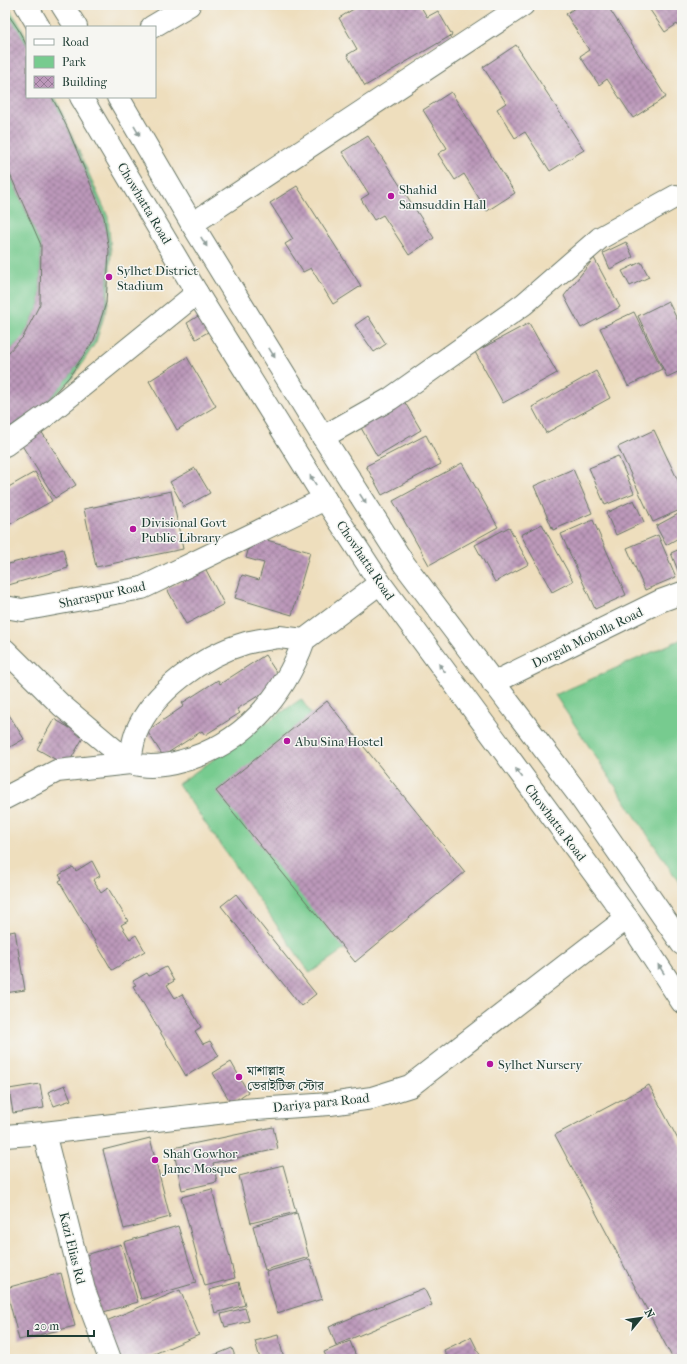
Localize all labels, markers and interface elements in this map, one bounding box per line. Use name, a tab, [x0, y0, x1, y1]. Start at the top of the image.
legend	[26, 26, 156, 98]
text: Road	[62, 35, 89, 49]
text: Park	[62, 55, 87, 69]
text: Building	[62, 75, 107, 89]
one-way arrow	[134, 125, 141, 137]
street label: Chowhatta Road	[114, 160, 175, 247]
place label: Shahid Samsuddin Hall	[399, 182, 487, 212]
marker: Shahid Samsuddin Hall	[386, 191, 396, 201]
one-way arrow	[200, 237, 207, 248]
place label: Sylhet District Stadium	[117, 263, 198, 293]
marker: Sylhet District Stadium	[104, 272, 114, 282]
one-way arrow	[268, 347, 275, 359]
one-way arrow	[310, 474, 317, 486]
one-way arrow	[359, 493, 366, 505]
place label: Divisional Govt Public Library	[141, 515, 227, 545]
street label: Chowhatta Road	[334, 518, 398, 603]
marker: Divisional Govt Public Library	[128, 524, 138, 534]
street label: Sharaspur Road	[58, 578, 148, 611]
street label: Dorgah Moholla Road	[529, 604, 646, 671]
one-way arrow	[438, 663, 446, 674]
place label: Abu Sina Hostel	[294, 734, 384, 749]
marker: Abu Sina Hostel	[282, 736, 292, 746]
one-way arrow	[515, 767, 524, 778]
street label: Chowhatta Road	[522, 781, 590, 864]
one-way arrow	[657, 963, 664, 975]
place label: Sylhet Nursery	[498, 1057, 583, 1072]
marker: Sylhet Nursery	[485, 1059, 495, 1069]
place label: মাশাল্লাহ ভেরাইটিজ স্টোর	[246, 1063, 325, 1093]
marker: মাশাল্লাহ ভেরাইটিজ স্টোর	[234, 1072, 244, 1082]
street label: Dariya para Road	[272, 1090, 371, 1115]
place label: Shah Gowhor Jame Mosque	[162, 1146, 238, 1176]
marker: Shah Gowhor Jame Mosque	[150, 1155, 160, 1165]
street label: Kazi Elias Rd	[56, 1211, 89, 1286]
north arrow	[621, 1298, 661, 1338]
text: N	[642, 1307, 657, 1321]
scale bar	[28, 1312, 94, 1338]
text: 20 m	[34, 1319, 59, 1333]

